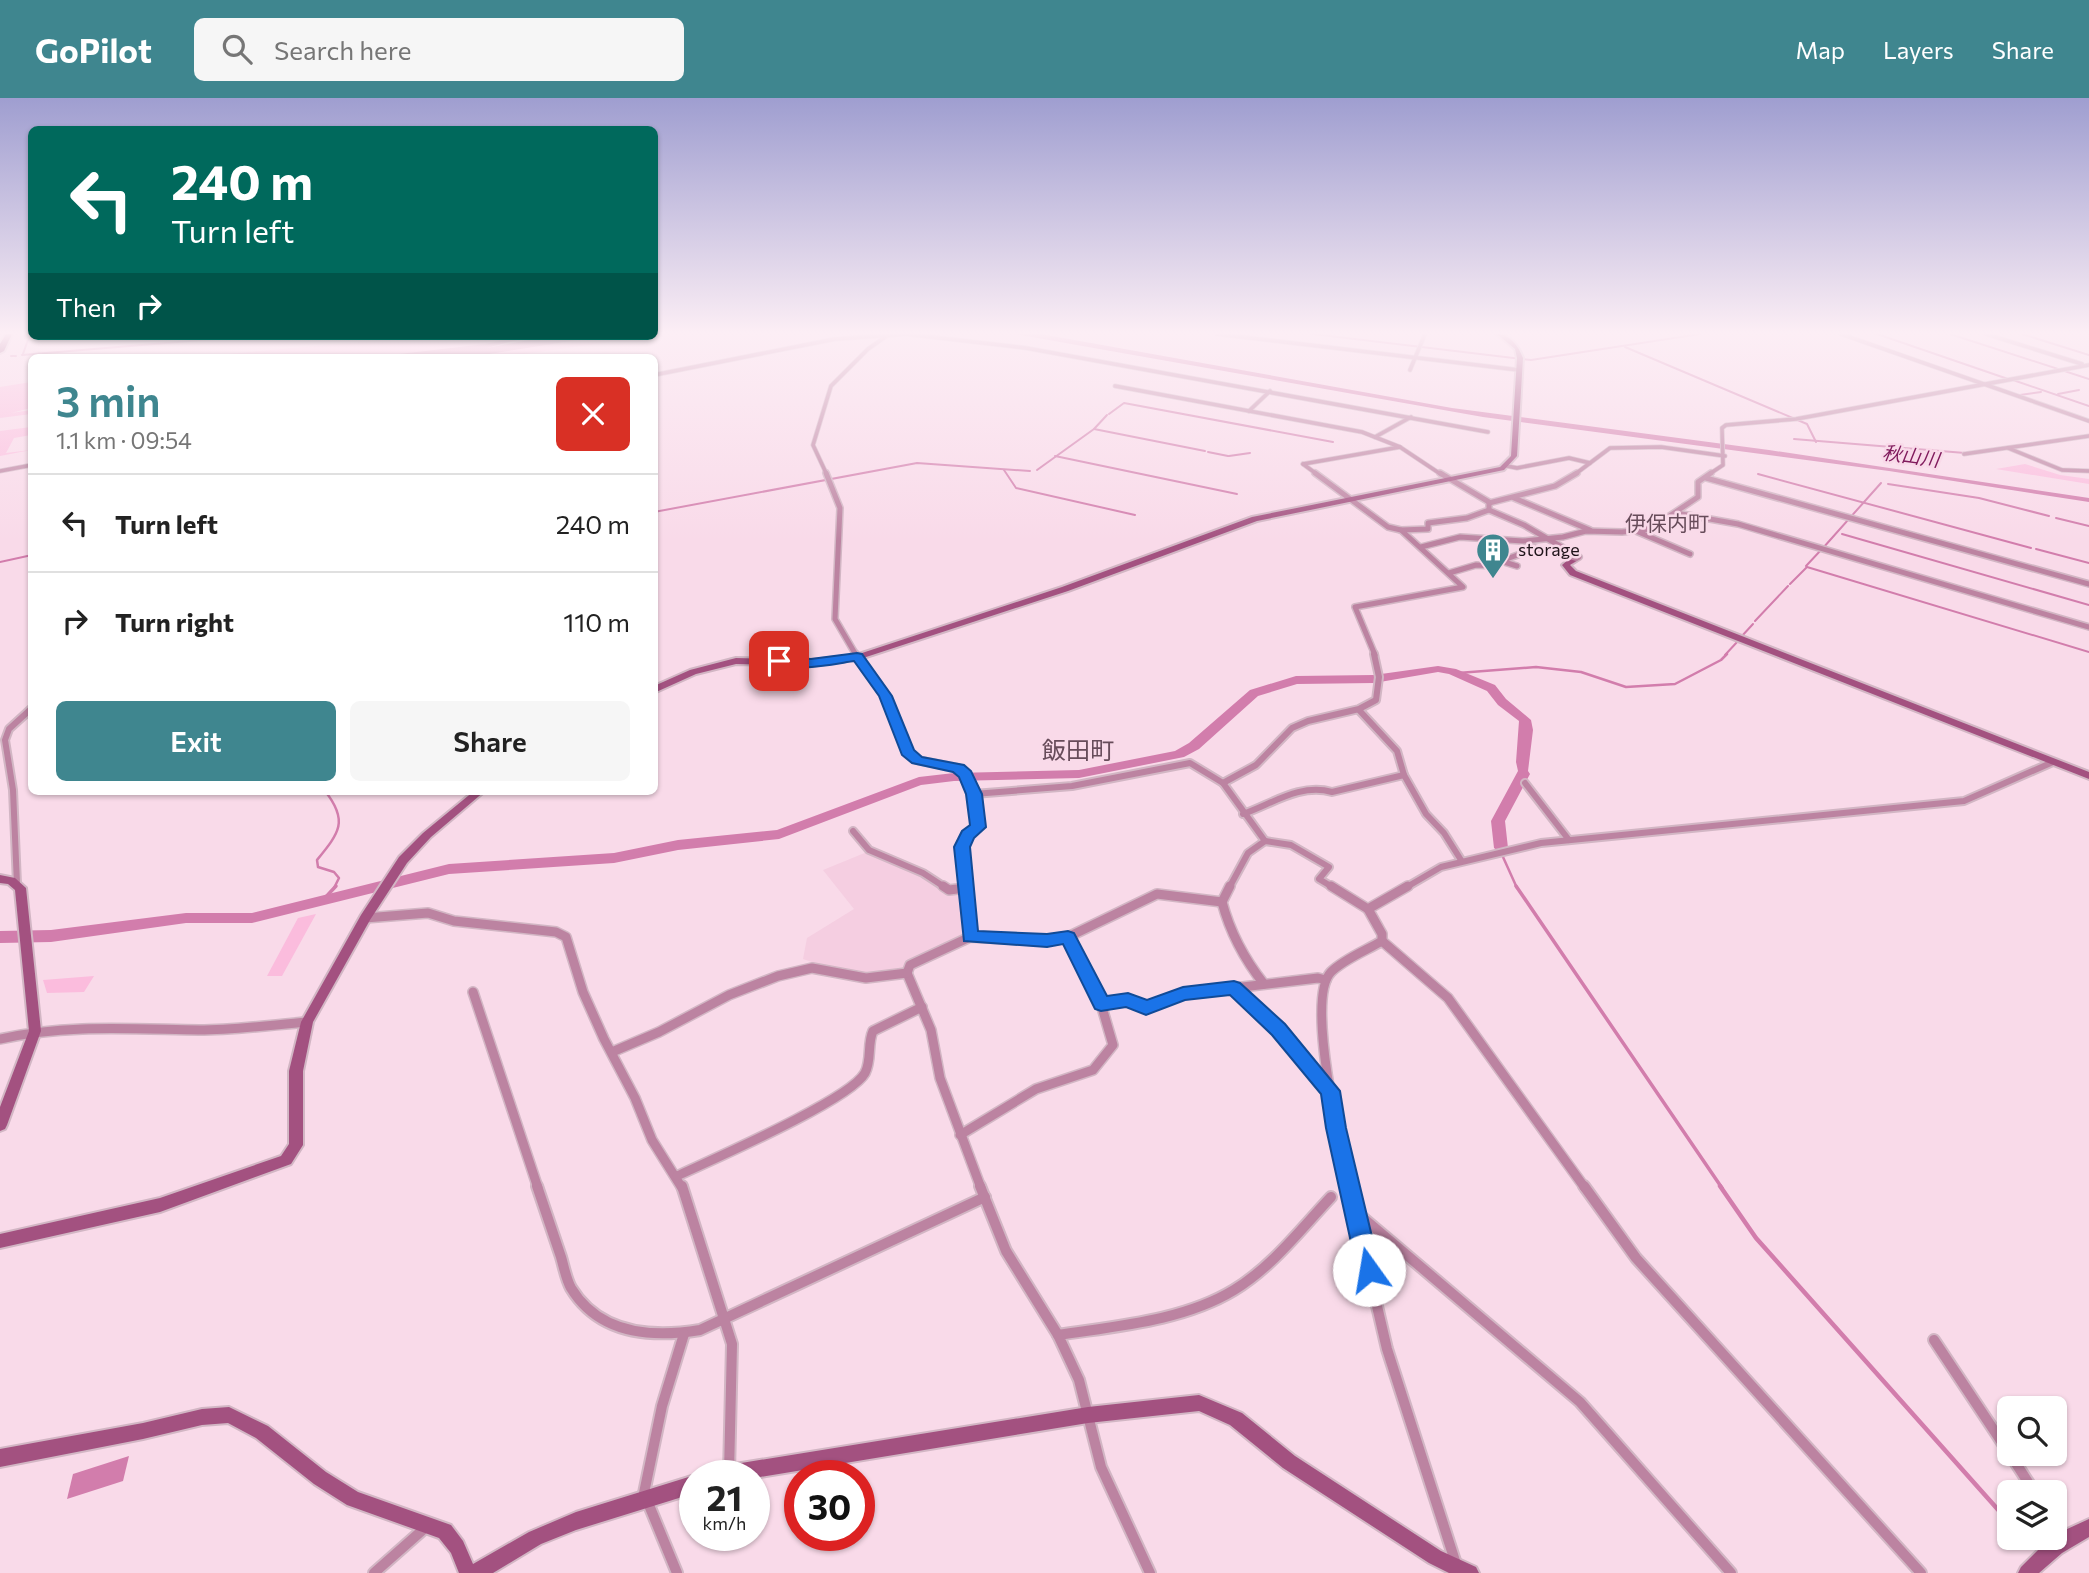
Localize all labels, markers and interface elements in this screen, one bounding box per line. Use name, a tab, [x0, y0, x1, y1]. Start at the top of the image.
search box	[194, 18, 684, 81]
text: GoPilot	[35, 29, 152, 70]
icon: search	[218, 30, 256, 68]
text: Search here	[274, 34, 411, 65]
text: Map	[1796, 35, 1845, 64]
text: Layers	[1883, 35, 1954, 64]
text: Share	[1992, 35, 2054, 64]
text: 240 m	[171, 150, 313, 210]
icon: left	[56, 154, 147, 245]
text: Turn left	[171, 210, 295, 250]
icon: right	[130, 287, 168, 325]
text: Then	[56, 291, 116, 322]
text: 3 min	[56, 374, 161, 426]
button: close	[556, 377, 630, 451]
text: 1.1 km · 09:54	[56, 426, 192, 454]
water label: 秋山川	[1881, 440, 1943, 471]
icon: left	[56, 504, 94, 542]
text: Turn left	[115, 508, 218, 539]
text: 240 m	[556, 508, 630, 539]
district label: 伊保内町	[1625, 510, 1709, 535]
building icon: storage	[1474, 531, 1512, 580]
place label: storage	[1518, 538, 1580, 560]
icon: right	[56, 602, 94, 640]
text: Turn right	[115, 606, 234, 637]
text: 110 m	[563, 606, 630, 637]
pin	[749, 631, 809, 691]
icon: arrive	[760, 642, 798, 680]
button: Exit	[56, 701, 336, 781]
button: Share	[350, 701, 630, 781]
district label: 飯田町	[1042, 735, 1114, 764]
position arrow	[1332, 1233, 1406, 1307]
map controls	[1997, 1396, 2067, 1550]
button: search	[1997, 1396, 2067, 1466]
speed limit sign: 30	[784, 1460, 875, 1551]
text: 21	[707, 1475, 742, 1518]
button: layers	[1997, 1480, 2067, 1550]
text: km/h	[703, 1512, 746, 1534]

